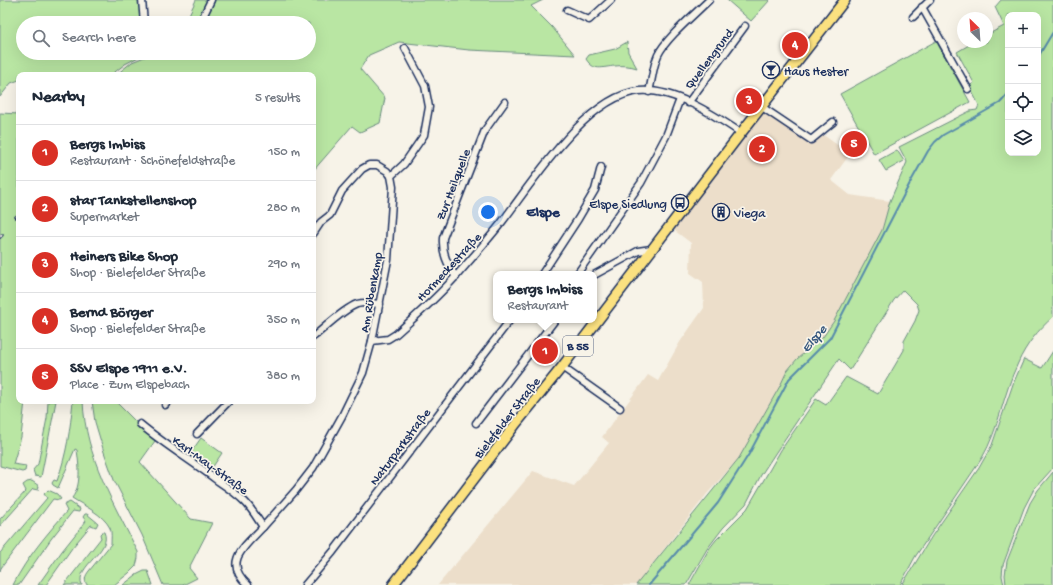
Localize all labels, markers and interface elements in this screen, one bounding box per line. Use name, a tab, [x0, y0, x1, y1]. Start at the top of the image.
north arrow	[957, 12, 993, 48]
map controls	[1005, 12, 1041, 156]
button: +	[1005, 12, 1041, 48]
search box	[16, 16, 316, 60]
street label: Quellengrund	[682, 25, 738, 93]
icon: search	[30, 27, 52, 49]
text: Search here	[62, 29, 136, 47]
pin: 4	[782, 30, 808, 60]
button: −	[1005, 48, 1041, 84]
bar icon: Haus Hester	[761, 60, 781, 80]
place label: Haus Hester	[784, 65, 850, 80]
button: locate	[1005, 84, 1041, 120]
pin: 3	[736, 86, 762, 116]
text: Nearby	[32, 88, 85, 108]
text: 5 results	[255, 91, 300, 106]
button: layers	[1005, 120, 1041, 156]
pin: 5	[841, 129, 867, 159]
pin: 2	[749, 134, 775, 164]
text: Bergs Imbiss	[70, 136, 145, 154]
text: 1	[42, 145, 48, 160]
text: 150 m	[268, 145, 300, 160]
street label: Zur Heilquelle	[434, 147, 475, 223]
text: Restaurant · Schönefeldstraße	[70, 154, 235, 169]
text: star Tankstellenshop	[70, 192, 196, 210]
bus stop icon: Elspe Siedlung	[670, 193, 690, 213]
place label: Elspe Siedlung	[589, 198, 667, 213]
text: 2	[42, 201, 48, 216]
text: 280 m	[267, 201, 300, 216]
your location	[478, 202, 498, 222]
building icon: Viega	[711, 202, 731, 222]
district label: Elspe	[526, 204, 561, 222]
place label: Viega	[733, 207, 766, 222]
text: Supermarket	[70, 210, 139, 225]
street label: Hormeckestraße	[414, 230, 486, 305]
text: Heiners Bike Shop	[70, 248, 178, 266]
street label: Am Rübenkamp	[358, 251, 387, 334]
text: 3	[42, 257, 48, 272]
text: 290 m	[267, 257, 300, 272]
text: Shop · Bielefelder Straße	[70, 266, 205, 281]
popup	[493, 271, 597, 323]
text: Bergs Imbiss	[508, 281, 582, 299]
text: Restaurant	[508, 299, 568, 314]
text: Bernd Börger	[70, 304, 153, 322]
text: 4	[42, 313, 48, 328]
text: 350 m	[267, 313, 300, 328]
text: Shop · Bielefelder Straße	[70, 322, 205, 337]
water label: Elspe	[798, 322, 832, 357]
pin: 1	[532, 336, 558, 366]
road number: B 55	[563, 336, 593, 356]
text: SSV Elspe 1911 e.V.	[70, 360, 187, 378]
text: 5	[42, 369, 48, 384]
text: 380 m	[266, 369, 300, 384]
street label: Bielefelder Straße	[471, 375, 545, 463]
text: Place · Zum Elspebach	[70, 378, 190, 393]
street label: Naturparkstraße	[367, 406, 435, 489]
street label: Karl-May-Straße	[169, 433, 251, 499]

